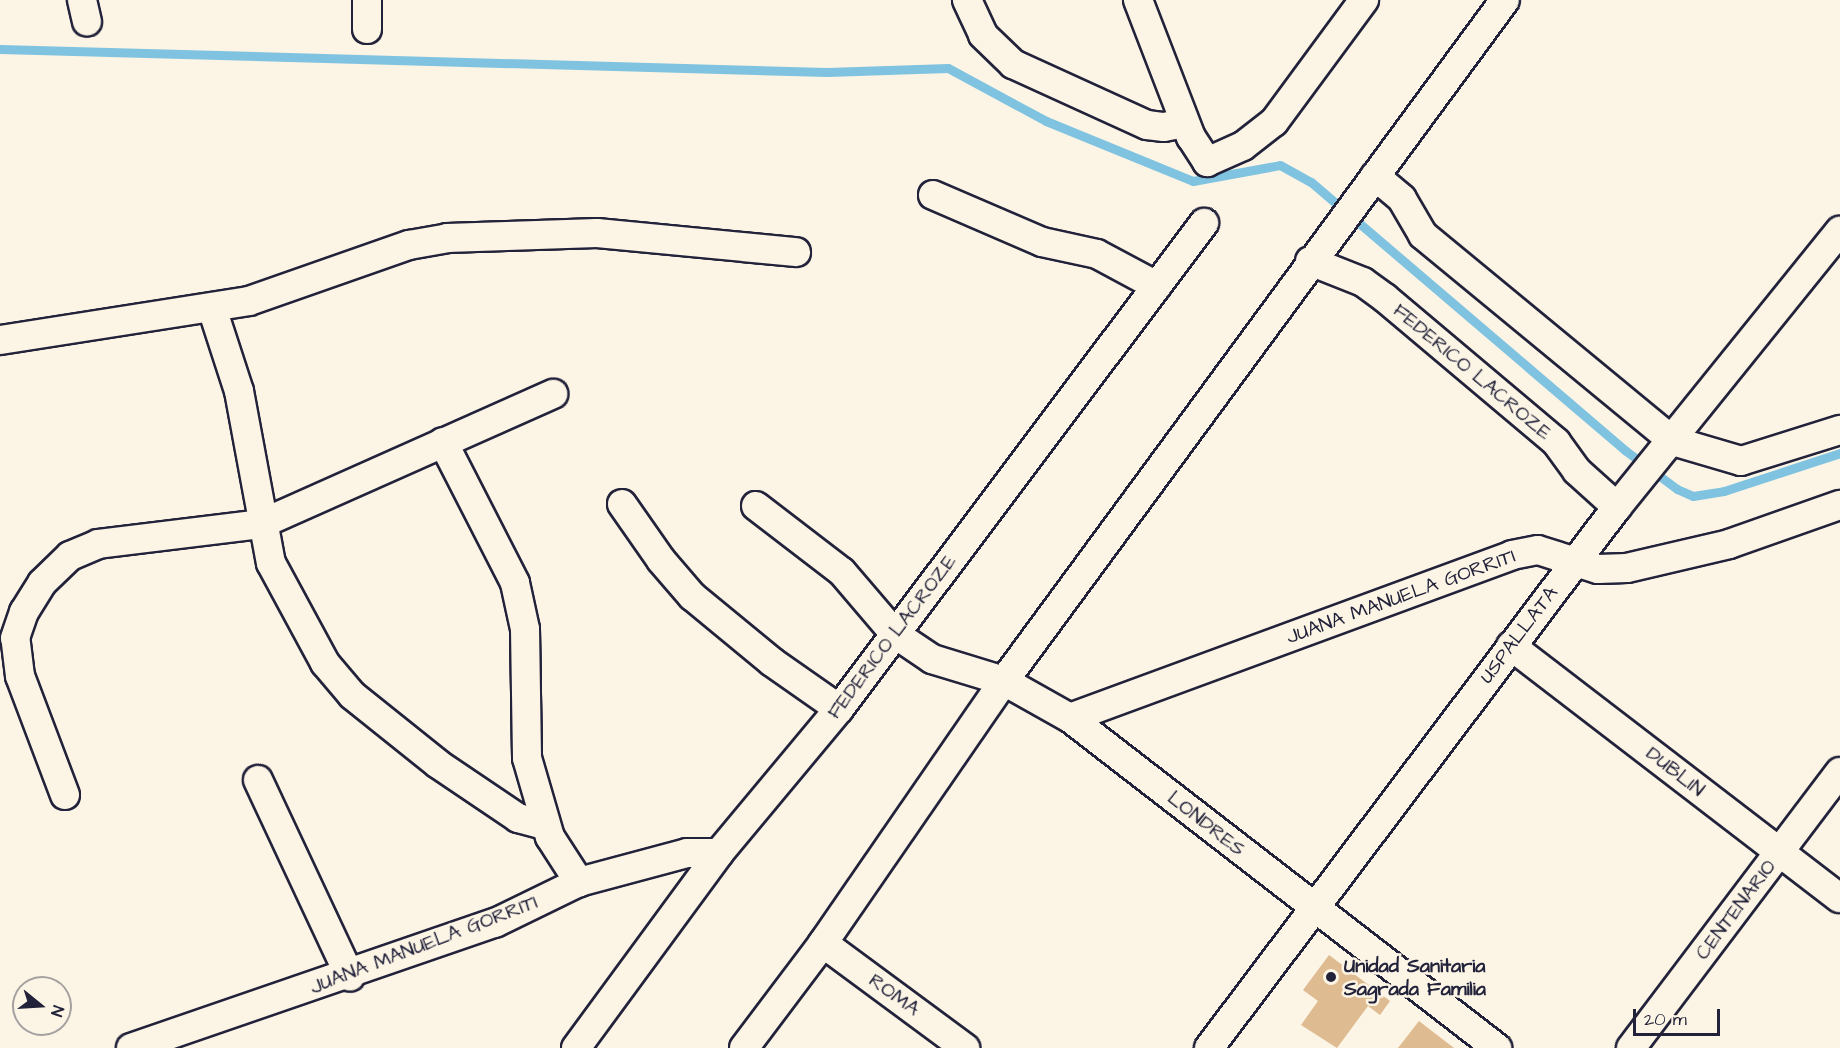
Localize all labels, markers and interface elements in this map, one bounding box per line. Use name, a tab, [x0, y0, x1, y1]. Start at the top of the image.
street label: FEDERICO LACROZE	[1388, 299, 1556, 445]
street label: JUANA MANUELA GORRITI	[1283, 544, 1519, 650]
street label: FEDERICO LACROZE	[822, 550, 962, 724]
street label: USPALLATA	[1475, 582, 1563, 688]
street label: DUBLIN	[1641, 742, 1709, 802]
street label: LONDRES	[1162, 786, 1250, 862]
street label: CENTENARIO	[1691, 855, 1781, 965]
street label: JUANA MANUELA GORRITI	[307, 890, 541, 1000]
place label: Unidad Sanitaria Sagrada Familia	[1344, 954, 1486, 1001]
marker: Unidad Sanitaria Sagrada Familia	[1322, 968, 1340, 986]
street label: ROMA	[864, 969, 924, 1021]
north arrow	[12, 976, 72, 1036]
scale bar	[1636, 997, 1723, 1035]
text: N	[45, 1003, 69, 1019]
text: 20 m	[1644, 1007, 1687, 1032]

